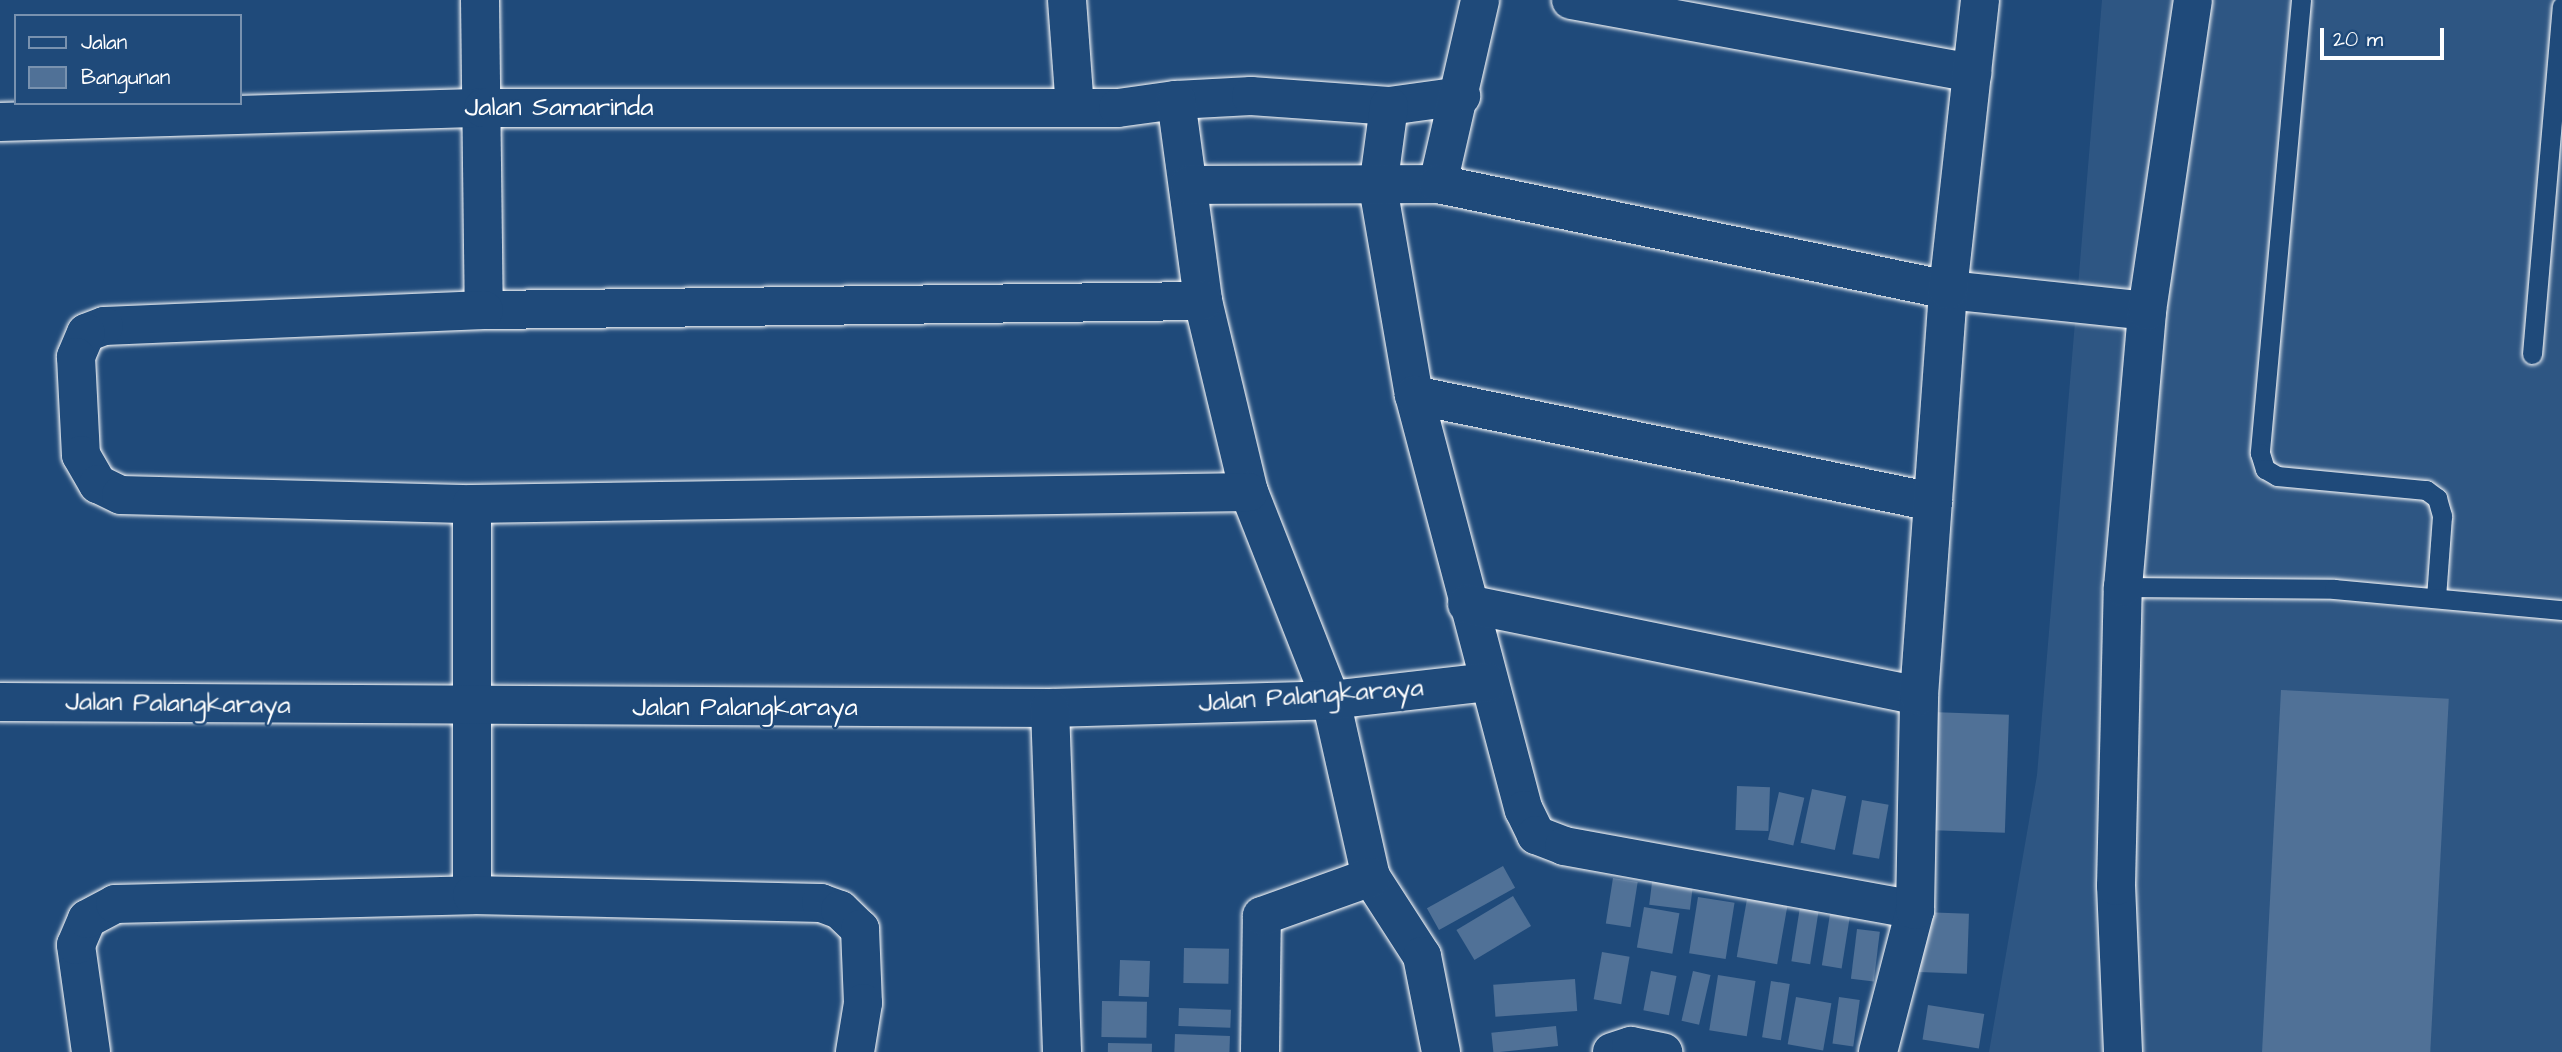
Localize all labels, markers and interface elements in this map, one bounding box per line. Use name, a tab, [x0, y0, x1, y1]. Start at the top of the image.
legend	[14, 14, 242, 105]
scale bar	[2324, 14, 2448, 58]
text: 20 m	[2333, 25, 2383, 54]
text: Jalan	[81, 28, 127, 57]
text: Bangunan	[81, 63, 170, 92]
street label: Jalan Samarinda	[465, 92, 653, 124]
street label: Jalan Palangkaraya	[1197, 673, 1425, 719]
street label: Jalan Palangkaraya	[65, 686, 291, 722]
street label: Jalan Palangkaraya	[632, 692, 858, 724]

